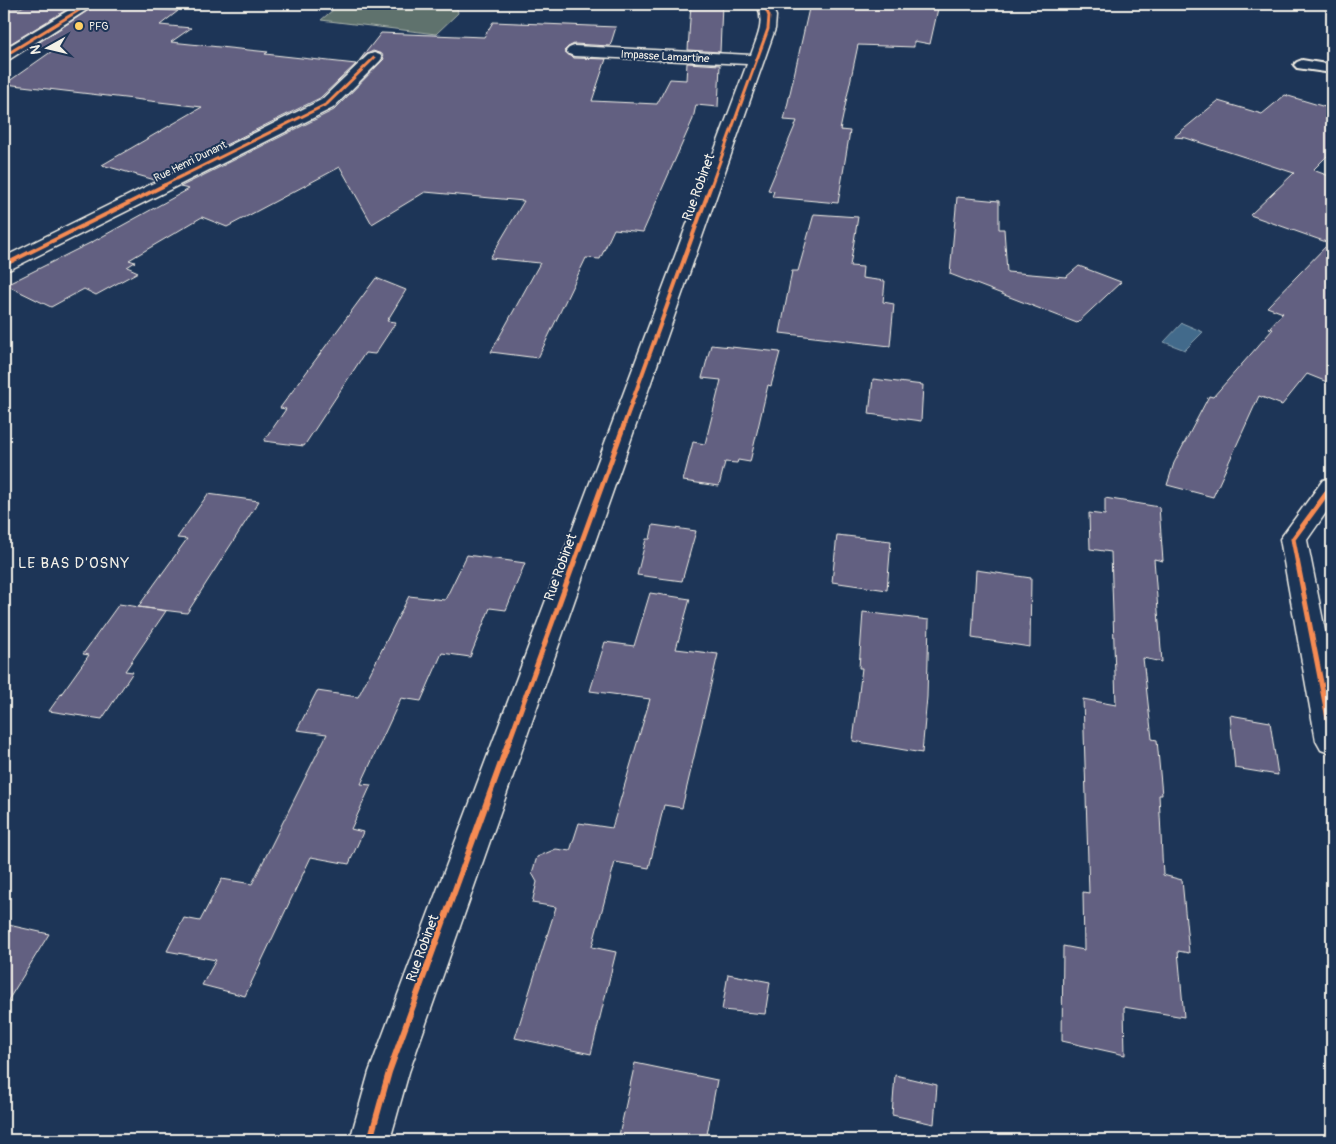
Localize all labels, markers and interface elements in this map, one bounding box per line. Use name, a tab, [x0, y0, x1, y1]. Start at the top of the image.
marker: PFG	[73, 20, 85, 32]
place label: PFG	[89, 20, 109, 33]
north arrow	[22, 22, 72, 72]
text: N	[27, 44, 45, 56]
street label: Impasse Lamartine	[620, 48, 710, 65]
street label: Rue Henri Dunant	[152, 138, 229, 185]
street label: Rue Robinet	[678, 151, 719, 223]
street label: Rue Robinet	[540, 531, 581, 603]
district label: LE BAS D'OSNY	[18, 554, 130, 573]
street label: Rue Robinet	[402, 912, 443, 984]

